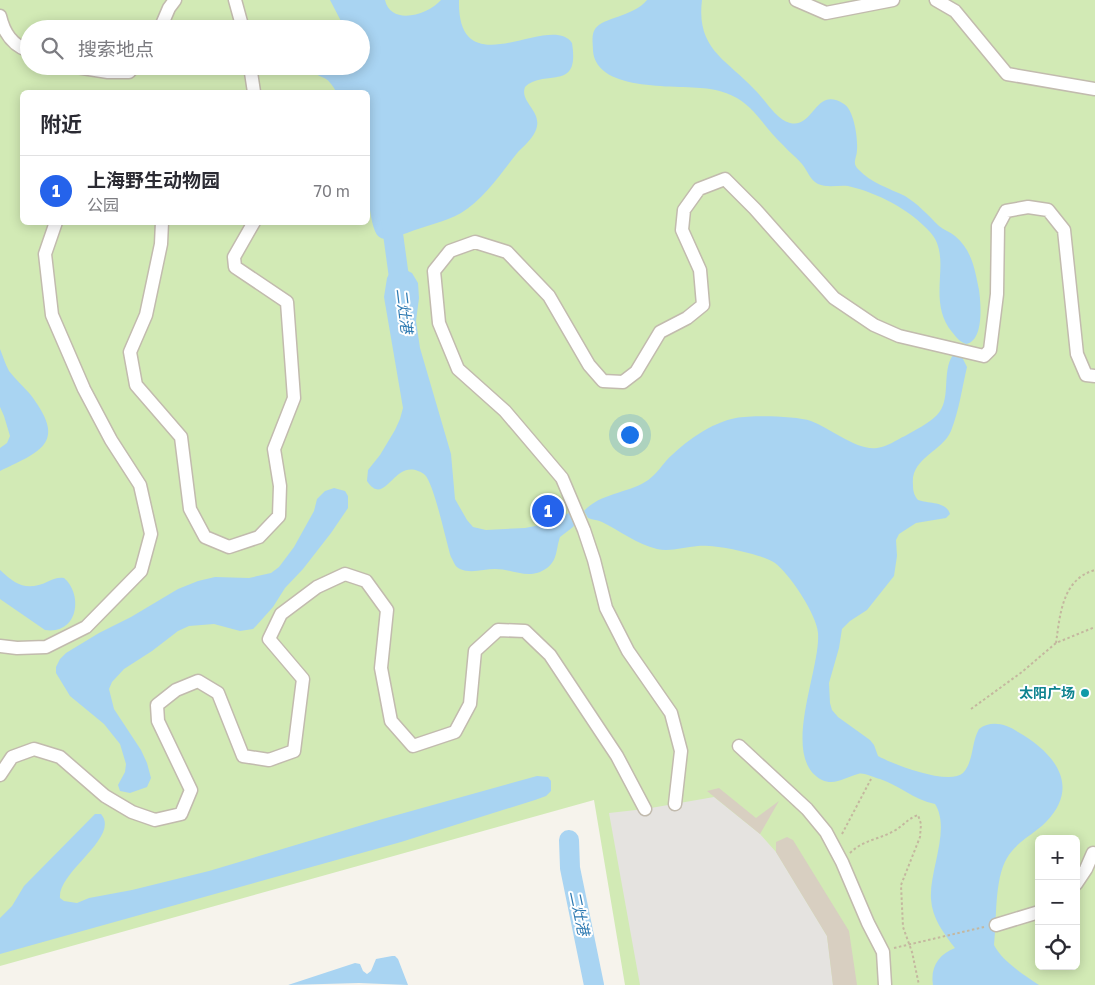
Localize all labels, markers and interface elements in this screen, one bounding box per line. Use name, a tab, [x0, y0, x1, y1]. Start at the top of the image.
search box	[20, 20, 370, 75]
icon: search	[38, 34, 66, 62]
text: 搜索地点	[78, 37, 154, 60]
text: 附近	[40, 111, 82, 137]
text: 上海野生动物园	[87, 168, 220, 191]
text: 1	[52, 181, 60, 201]
text: 70 m	[313, 181, 350, 201]
text: 公园	[87, 195, 119, 215]
water label: 二灶港	[393, 287, 417, 336]
your location	[617, 422, 643, 448]
pin: 1	[532, 492, 564, 530]
place label: 太阳广场	[1019, 684, 1075, 701]
marker: 太阳广场	[1079, 687, 1091, 699]
map controls	[1035, 835, 1080, 970]
button: +	[1035, 835, 1080, 880]
button: −	[1035, 880, 1080, 925]
water label: 二灶港	[566, 889, 594, 939]
button: locate	[1035, 925, 1080, 970]

